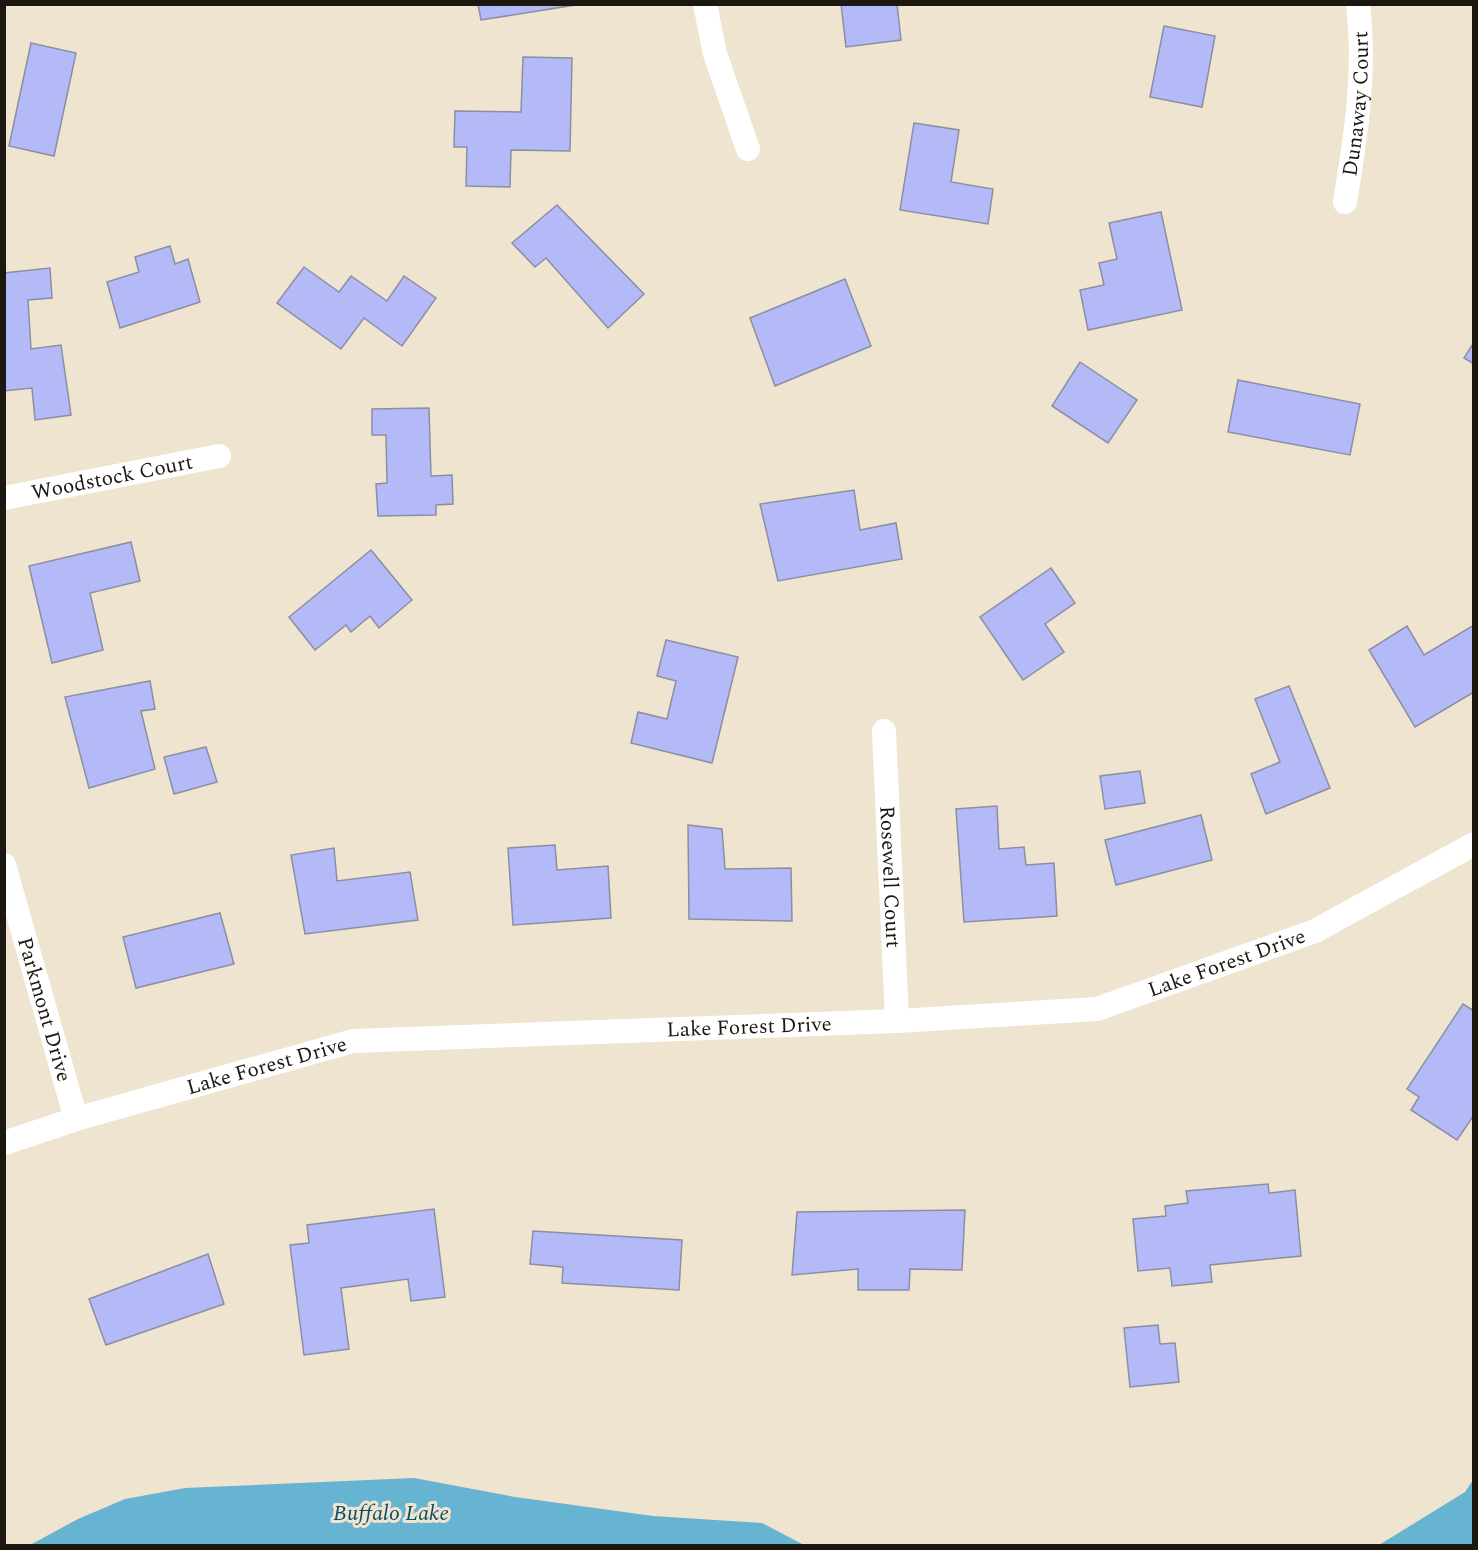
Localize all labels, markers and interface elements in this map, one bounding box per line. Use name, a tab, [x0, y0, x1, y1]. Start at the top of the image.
street label: Dunaway Court	[1334, 30, 1378, 179]
street label: Woodstock Court	[29, 446, 196, 509]
street label: Rosewell Court	[870, 805, 909, 949]
street label: Lake Forest Drive	[1144, 921, 1310, 1007]
street label: Parkmont Drive	[8, 933, 80, 1086]
street label: Lake Forest Drive	[666, 1008, 832, 1046]
street label: Lake Forest Drive	[183, 1028, 351, 1104]
water label: Buffalo Lake	[333, 1497, 449, 1530]

